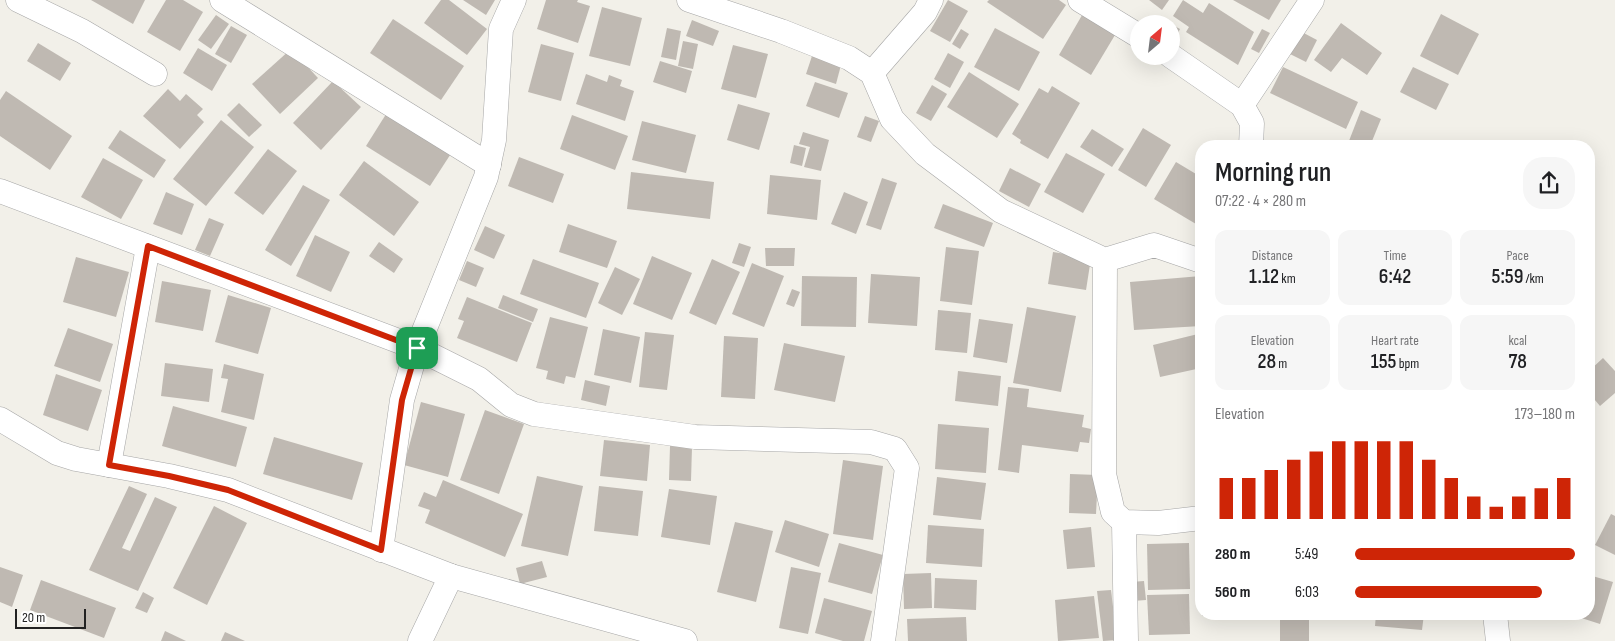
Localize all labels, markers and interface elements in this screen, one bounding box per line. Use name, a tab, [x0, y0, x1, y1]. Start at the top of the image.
north arrow	[1130, 15, 1180, 65]
map controls	[1130, 15, 1180, 65]
text: Morning run	[1215, 156, 1331, 189]
button: share	[1523, 157, 1575, 209]
text: 07:22 · 4 × 280 m	[1215, 192, 1306, 211]
text: Distance	[1252, 247, 1293, 264]
text: Time	[1384, 247, 1406, 264]
text: Pace	[1507, 247, 1529, 264]
text: 1.12	[1249, 264, 1279, 289]
text: 6:42	[1379, 264, 1411, 289]
text: 5:59	[1492, 264, 1523, 289]
text: km	[1279, 270, 1296, 287]
text: /km	[1523, 270, 1544, 287]
pin	[396, 327, 438, 369]
text: Elevation	[1251, 332, 1294, 349]
text: Heart rate	[1371, 332, 1419, 349]
text: kcal	[1508, 332, 1527, 349]
icon: arrive	[403, 334, 431, 362]
text: 28	[1257, 349, 1276, 374]
text: 155	[1371, 349, 1396, 374]
text: 78	[1508, 349, 1527, 374]
text: m	[1276, 355, 1287, 372]
text: bpm	[1396, 355, 1419, 372]
text: Elevation	[1215, 405, 1264, 424]
text: 173–180 m	[1515, 405, 1575, 424]
text: 280 m	[1215, 545, 1250, 564]
text: 5:49	[1295, 545, 1318, 564]
text: 560 m	[1215, 583, 1250, 602]
text: 6:03	[1295, 583, 1319, 602]
scale bar	[15, 606, 86, 629]
text: 20 m	[22, 609, 45, 626]

